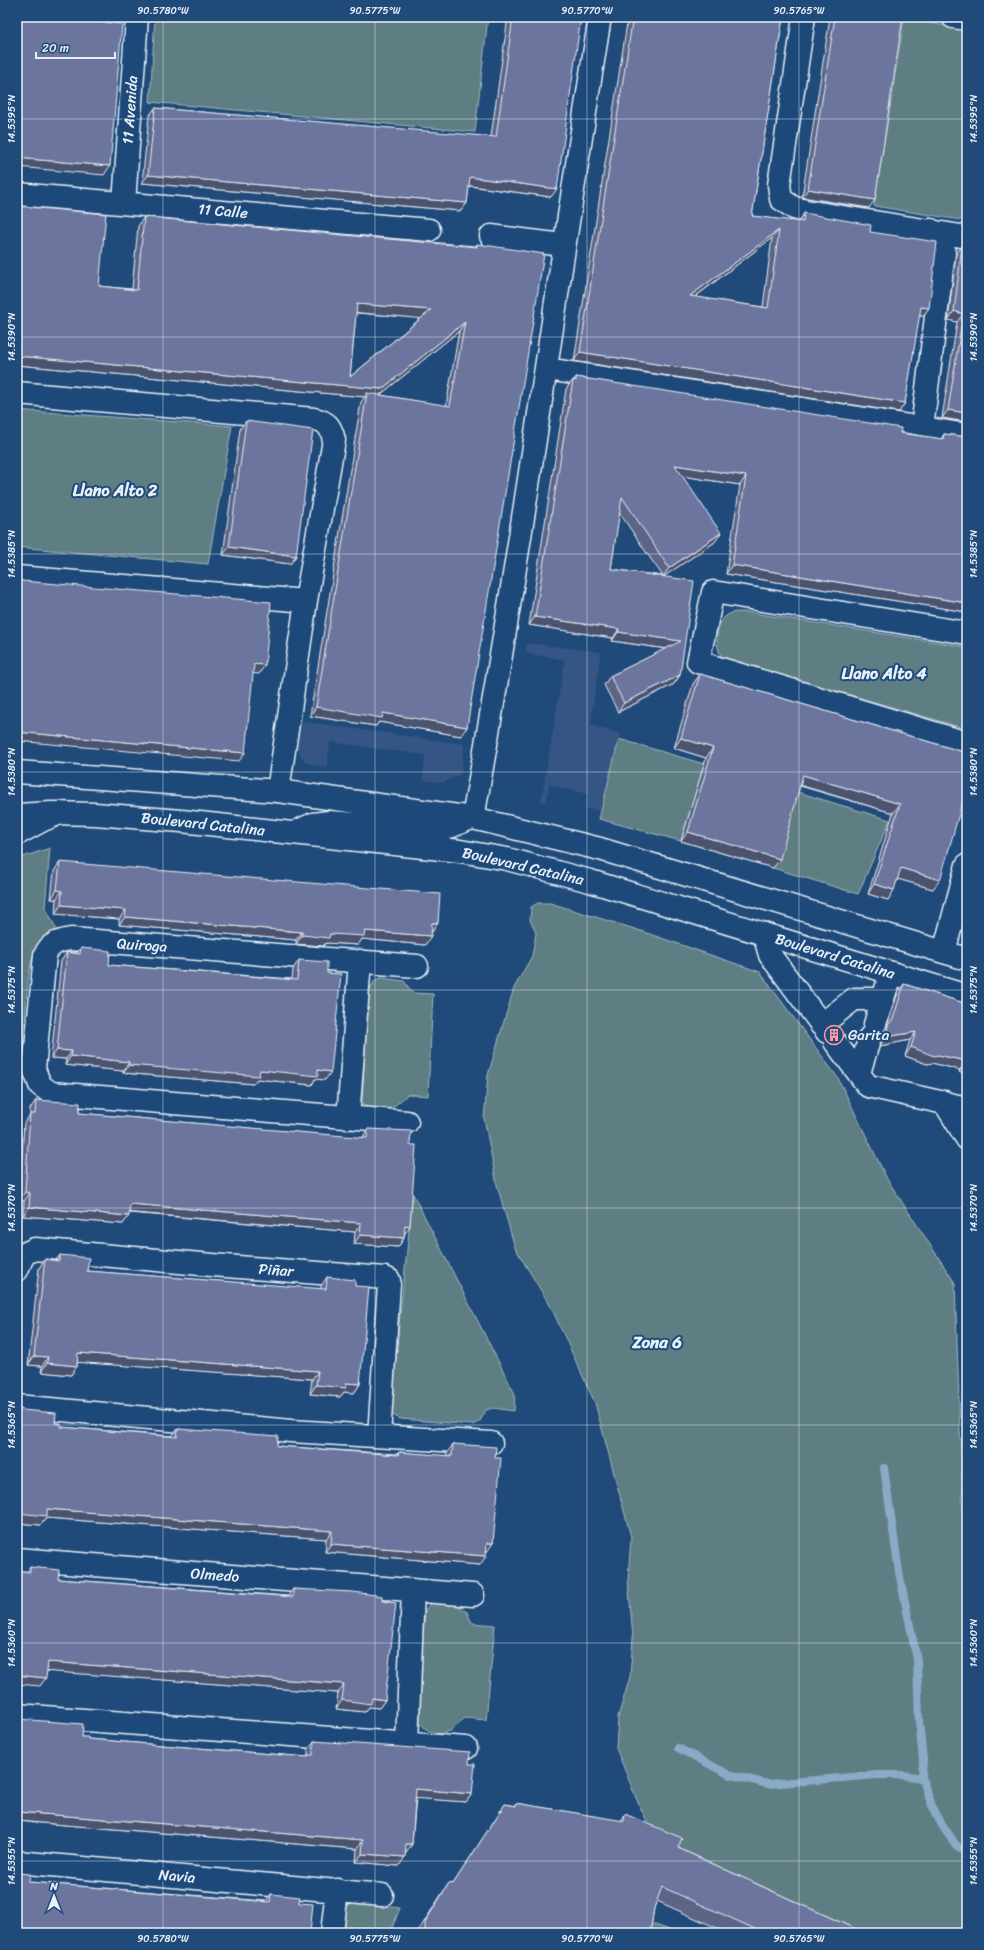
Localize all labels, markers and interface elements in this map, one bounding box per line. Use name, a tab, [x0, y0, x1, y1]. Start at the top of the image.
text: 90.5780°W	[137, 2, 189, 20]
text: 90.5775°W	[349, 2, 401, 20]
text: 90.5770°W	[561, 2, 613, 20]
text: 90.5765°W	[773, 2, 825, 20]
scale bar	[36, 34, 115, 60]
text: 20 m	[42, 37, 69, 59]
street label: 11 Avenida	[115, 74, 145, 145]
text: 14.5395°N	[3, 95, 21, 143]
text: 14.5395°N	[965, 95, 983, 143]
street label: 11 Calle	[197, 196, 249, 226]
text: 14.5390°N	[3, 313, 21, 361]
text: 14.5390°N	[965, 313, 983, 361]
district label: Llano Alto 2	[73, 476, 158, 505]
text: 14.5385°N	[3, 530, 21, 578]
text: 14.5385°N	[965, 530, 983, 578]
district label: Llano Alto 4	[841, 659, 927, 688]
text: 14.5380°N	[3, 748, 21, 796]
text: 14.5380°N	[965, 748, 983, 796]
street label: Boulevard Catalina	[140, 805, 267, 843]
street label: Boulevard Catalina	[460, 839, 587, 893]
street label: Boulevard Catalina	[772, 925, 899, 987]
street label: Quiroga	[116, 930, 169, 960]
text: 14.5375°N	[3, 966, 21, 1014]
text: 14.5375°N	[965, 966, 983, 1014]
place label: Garita	[848, 1022, 890, 1048]
building icon: Garita	[823, 1024, 845, 1046]
text: 14.5370°N	[3, 1184, 21, 1232]
text: 14.5370°N	[965, 1184, 983, 1232]
street label: Piñar	[258, 1256, 295, 1284]
district label: Zona 6	[631, 1327, 682, 1357]
text: 14.5365°N	[3, 1401, 21, 1449]
text: 14.5365°N	[965, 1401, 983, 1449]
street label: Olmedo	[190, 1560, 241, 1590]
text: 14.5360°N	[3, 1619, 21, 1667]
text: 14.5360°N	[965, 1619, 983, 1667]
text: 14.5355°N	[3, 1837, 21, 1885]
text: 14.5355°N	[965, 1837, 983, 1885]
street label: Navia	[158, 1861, 197, 1891]
north arrow	[34, 1876, 74, 1916]
text: N	[49, 1877, 58, 1896]
text: 90.5780°W	[137, 1930, 189, 1948]
text: 90.5775°W	[349, 1930, 401, 1948]
text: 90.5770°W	[561, 1930, 613, 1948]
text: 90.5765°W	[773, 1930, 825, 1948]

